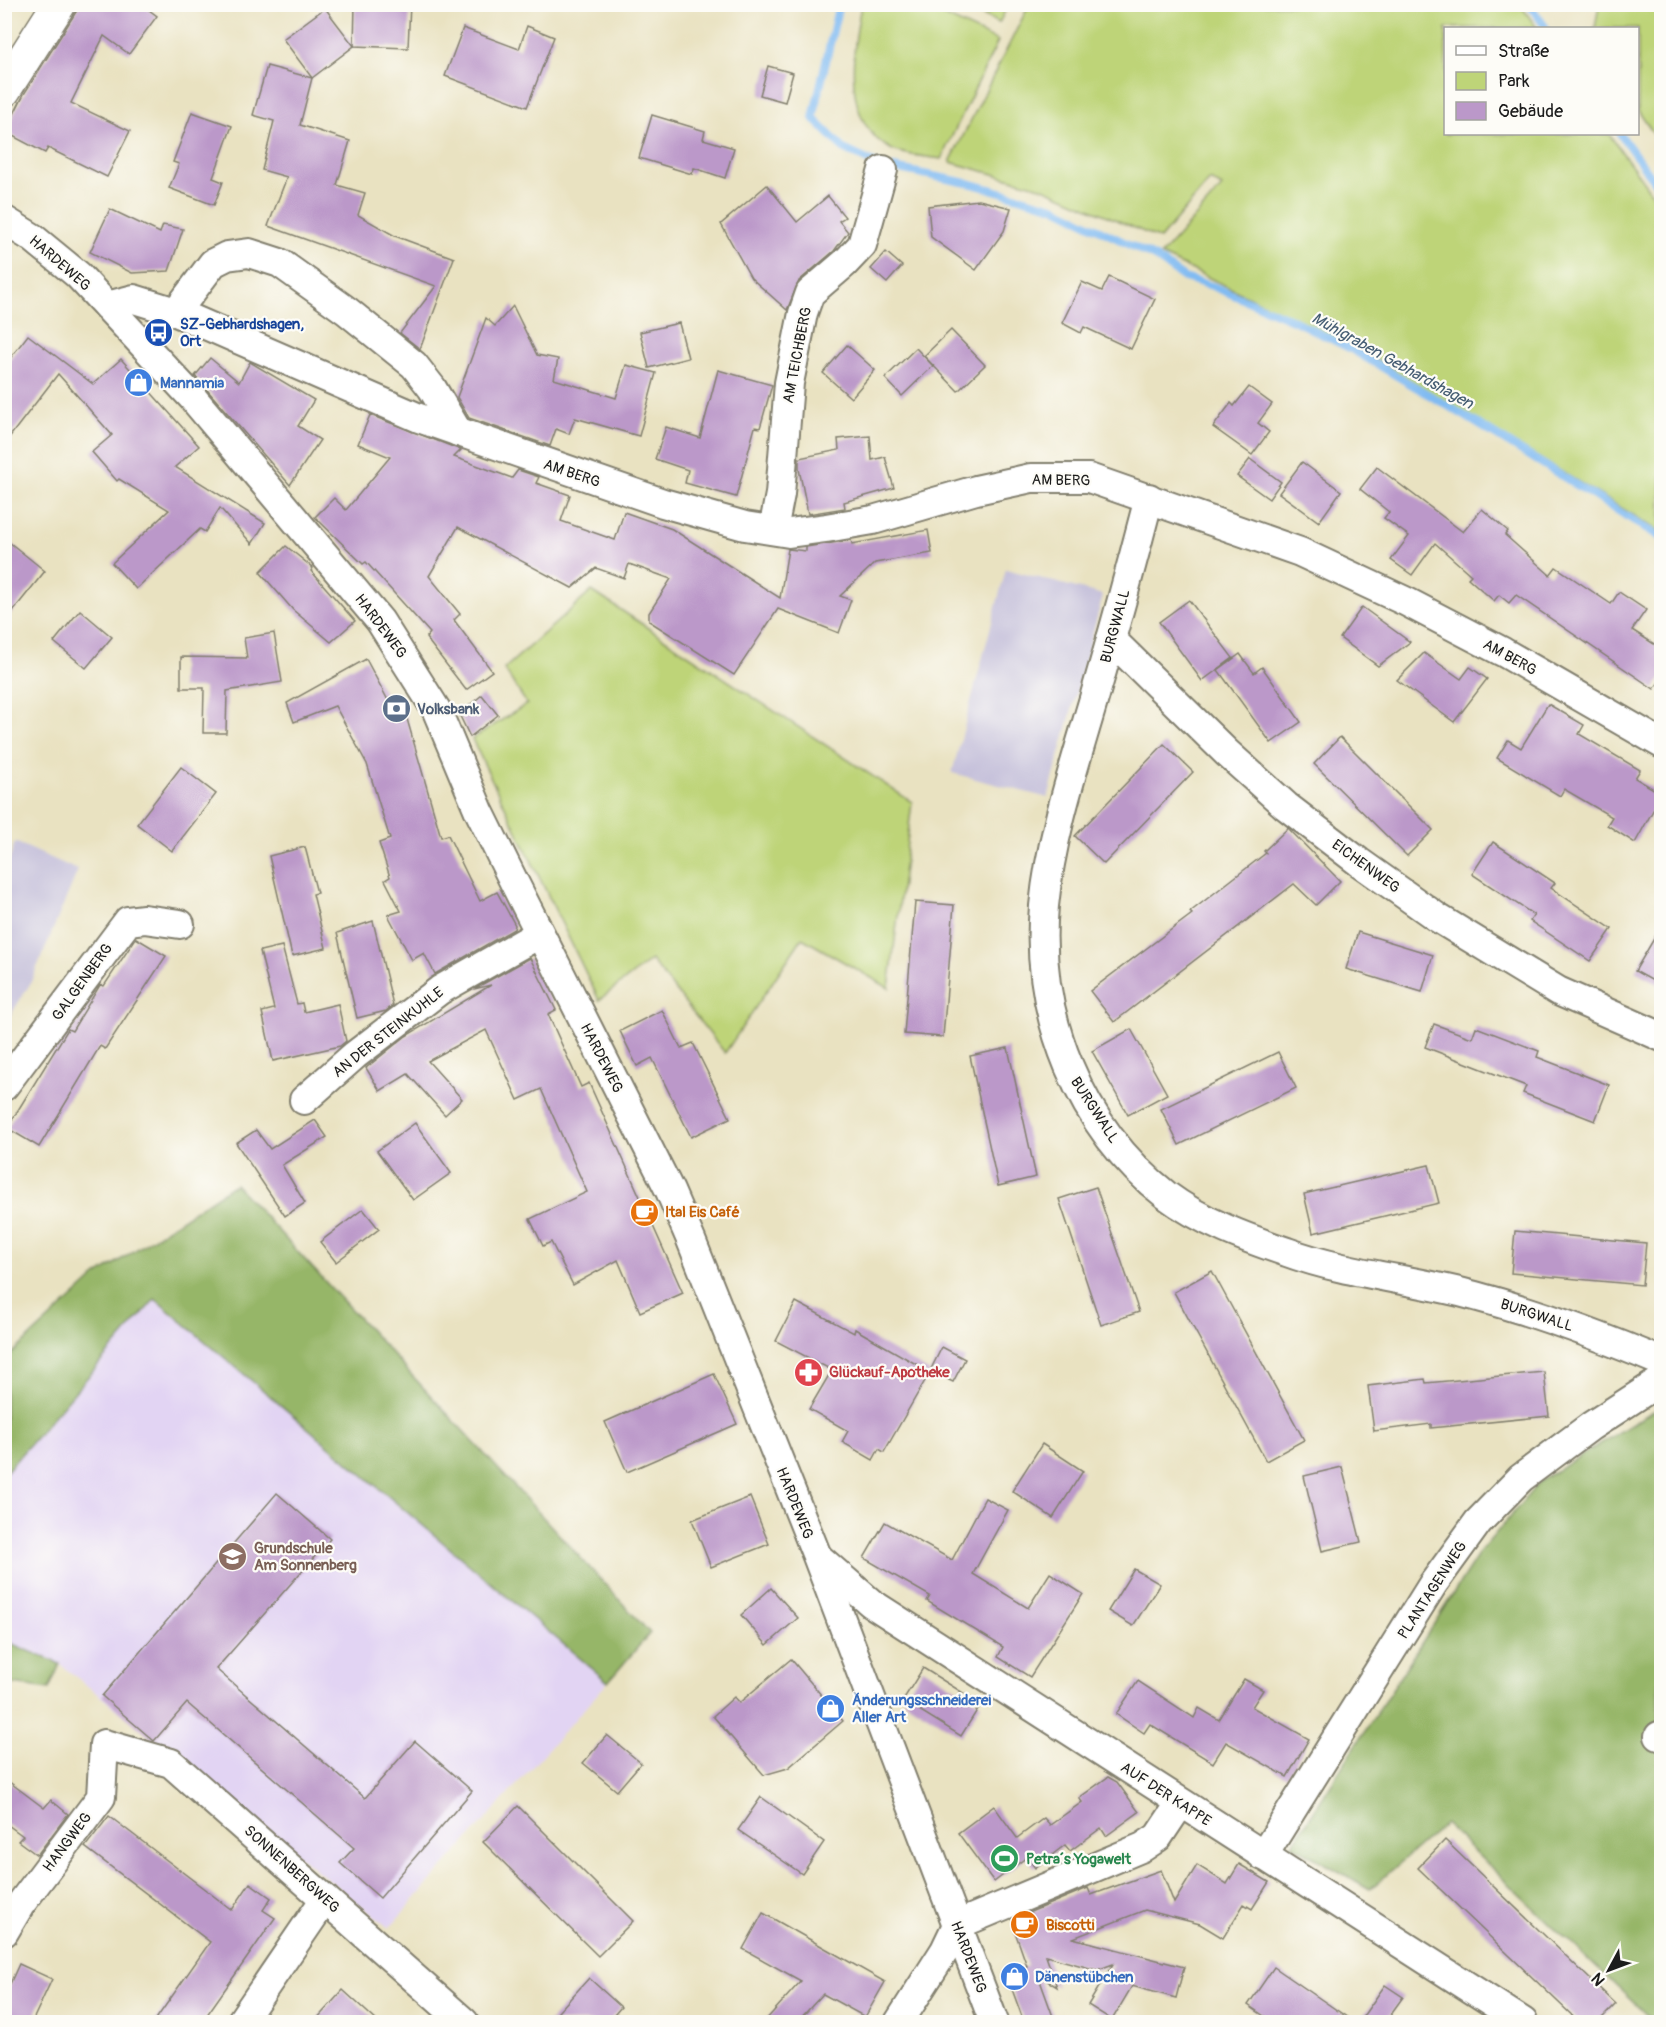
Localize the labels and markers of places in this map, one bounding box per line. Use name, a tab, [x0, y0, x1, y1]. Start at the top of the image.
place label: SZ-Gebhardshagen, Ort	[180, 315, 304, 351]
bus stop icon: SZ-Gebhardshagen, Ort	[143, 317, 175, 349]
shop icon: Mannamia	[123, 367, 155, 399]
place label: Mannamia	[160, 374, 224, 393]
bank icon: Volksbank	[380, 693, 412, 725]
place label: Volksbank	[417, 700, 480, 719]
cafe icon: Ital Eis Café	[628, 1196, 660, 1228]
place label: Ital Eis Café	[665, 1203, 740, 1222]
pharmacy icon: Glückauf-Apotheke	[792, 1356, 824, 1388]
place label: Glückauf-Apotheke	[829, 1363, 950, 1382]
place label: Grundschule Am Sonnenberg	[254, 1539, 357, 1575]
school or university icon: Grundschule Am Sonnenberg	[217, 1541, 249, 1573]
place label: Änderungsschneiderei Aller Art	[852, 1691, 991, 1727]
shop icon: Änderungsschneiderei Aller Art	[815, 1693, 847, 1725]
sports icon: Petra´s Yogawelt	[989, 1843, 1021, 1875]
place label: Petra´s Yogawelt	[1026, 1850, 1132, 1869]
cafe icon: Biscotti	[1009, 1909, 1041, 1941]
place label: Biscotti	[1046, 1916, 1095, 1935]
shop icon: Dänenstübchen	[998, 1961, 1030, 1993]
place label: Dänenstübchen	[1035, 1968, 1134, 1987]

